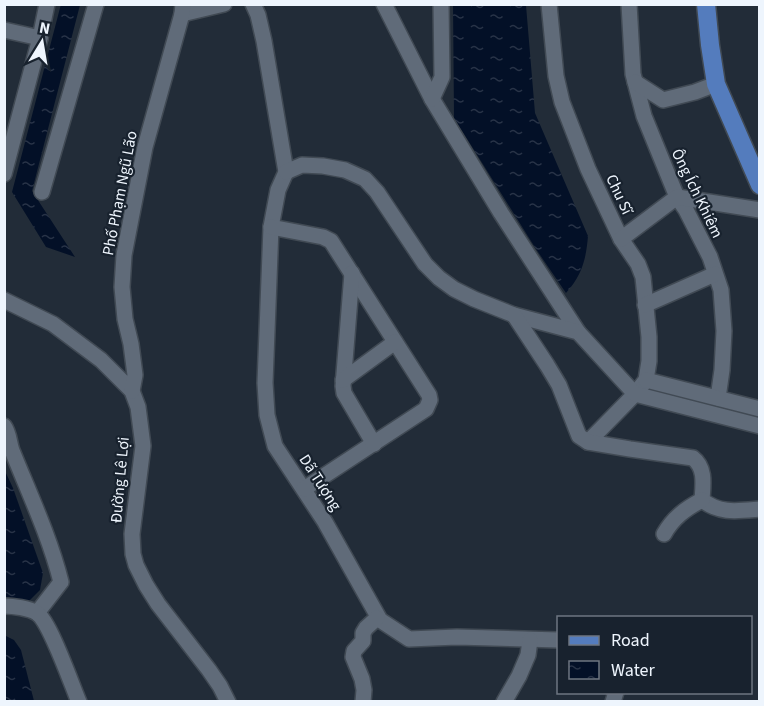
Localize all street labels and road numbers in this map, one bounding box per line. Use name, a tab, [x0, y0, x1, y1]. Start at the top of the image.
street label: Phố Phạm Ngũ Lão	[97, 129, 143, 258]
street label: Ông Ích Khiêm	[666, 145, 728, 242]
street label: Chu Sĩ	[600, 171, 638, 219]
street label: Đường Lê Lợi	[105, 436, 135, 524]
street label: Dã Tượng	[294, 450, 347, 515]

